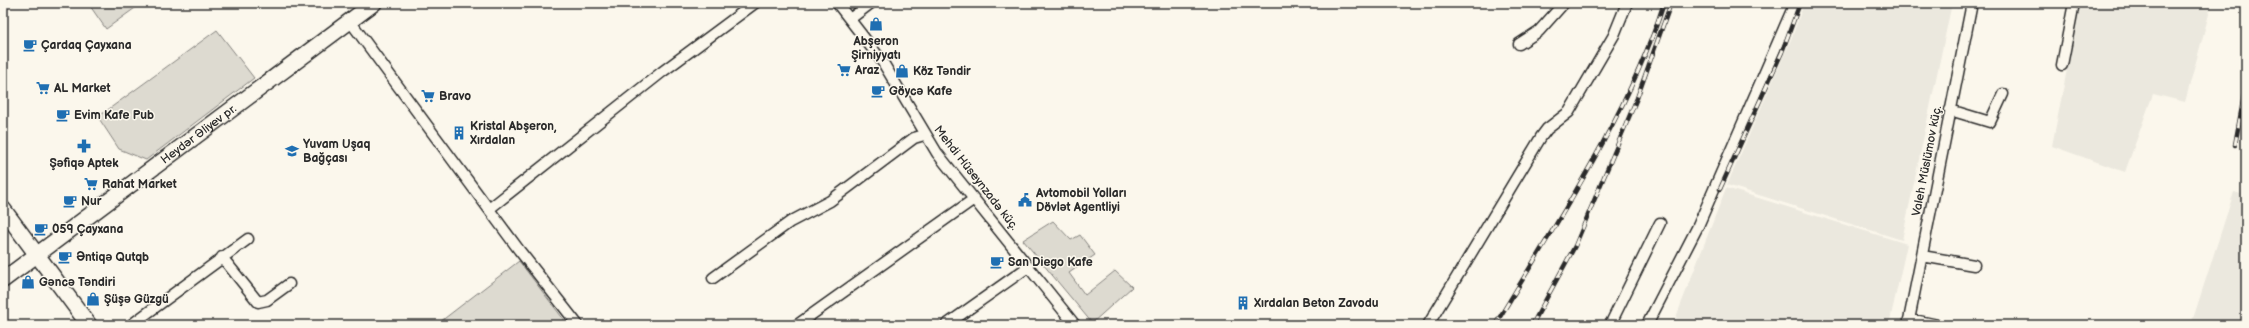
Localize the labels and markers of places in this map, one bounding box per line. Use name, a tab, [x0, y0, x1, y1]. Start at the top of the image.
shop icon: Abşeron Şirniyyatı	[868, 16, 884, 32]
place label: Abşeron Şirniyyatı	[851, 34, 901, 63]
cafe icon: Çardaq Çayxana	[22, 37, 38, 53]
place label: Çardaq Çayxana	[41, 38, 132, 53]
supermarket icon: Araz	[836, 62, 852, 78]
place label: Araz	[854, 63, 880, 78]
shop icon: Köz Təndir	[894, 63, 910, 79]
place label: Köz Təndir	[913, 64, 971, 79]
supermarket icon: AL Market	[35, 80, 51, 96]
place label: AL Market	[53, 81, 110, 96]
cafe icon: Göycə Kafe	[870, 83, 886, 99]
place label: Göycə Kafe	[889, 84, 952, 99]
supermarket icon: Bravo	[420, 88, 436, 104]
place label: Bravo	[439, 89, 471, 104]
cafe icon: Evim Kafe Pub	[55, 107, 71, 123]
place label: Evim Kafe Pub	[74, 108, 154, 123]
place label: Kristal Abşeron, Xırdalan	[470, 119, 557, 148]
building icon: Kristal Abşeron, Xırdalan	[451, 125, 467, 141]
place label: Yuvam Uşaq Bağçası	[303, 137, 370, 166]
pharmacy icon: Şəfiqə Aptek	[76, 138, 92, 154]
school or university icon: Yuvam Uşaq Bağçası	[284, 143, 300, 159]
place label: Şəfiqə Aptek	[49, 156, 119, 171]
supermarket icon: Rahat Market	[83, 176, 99, 192]
place label: Rahat Market	[102, 177, 177, 192]
place label: Avtomobil Yolları Dövlət Agentliyi	[1035, 186, 1126, 215]
public building icon: Avtomobil Yolları Dövlət Agentliyi	[1017, 192, 1033, 208]
cafe icon: Nur	[62, 193, 78, 209]
place label: Nur	[81, 194, 102, 209]
cafe icon: 059 Çayxana	[33, 221, 49, 237]
place label: 059 Çayxana	[52, 222, 123, 237]
cafe icon: Əntiqə Qutqb	[57, 249, 73, 265]
place label: Əntiqə Qutqb	[76, 250, 149, 265]
cafe icon: San Diego Kafe	[989, 254, 1005, 270]
place label: San Diego Kafe	[1008, 255, 1093, 270]
shop icon: Gəncə Təndiri	[20, 274, 36, 290]
place label: Gəncə Təndiri	[39, 275, 116, 290]
shop icon: Şüşə Güzgü	[85, 291, 101, 307]
place label: Şüşə Güzgü	[104, 292, 169, 307]
building icon: Xırdalan Beton Zavodu	[1235, 295, 1251, 311]
place label: Xırdalan Beton Zavodu	[1254, 296, 1379, 311]

